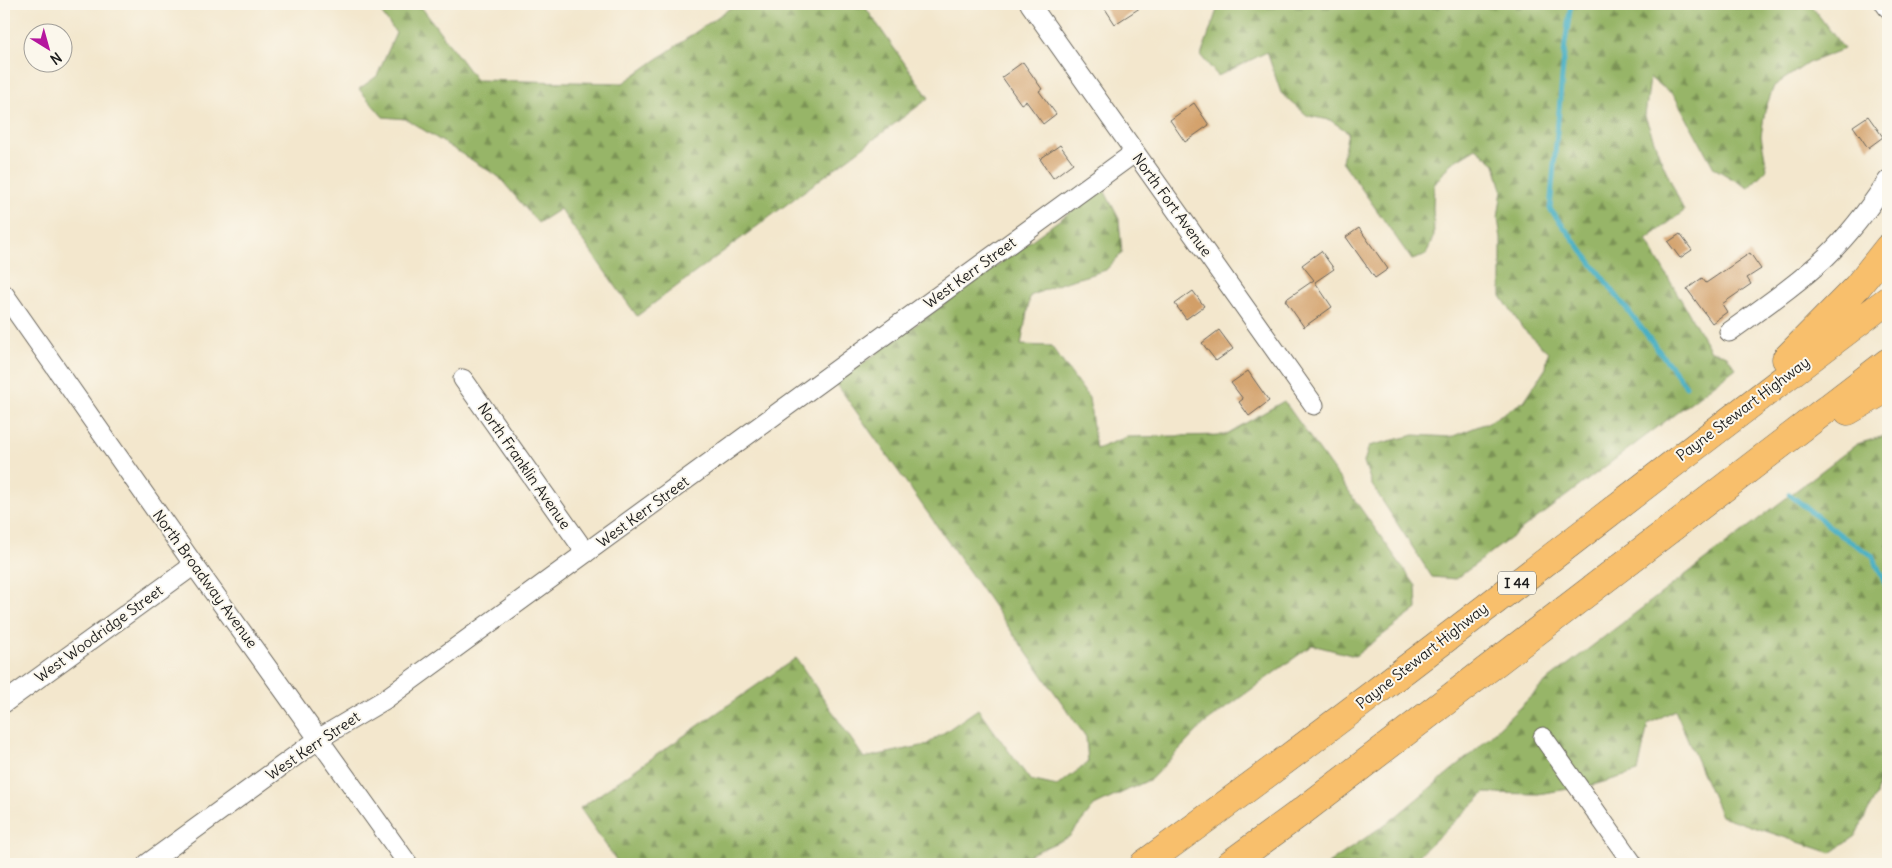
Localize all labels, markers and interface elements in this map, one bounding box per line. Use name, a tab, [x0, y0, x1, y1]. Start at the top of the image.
north arrow	[22, 22, 72, 72]
text: N	[47, 48, 65, 68]
street label: North Fort Avenue	[1128, 149, 1216, 260]
street label: West Kerr Street	[920, 233, 1020, 312]
street label: Payne Stewart Highway	[1672, 352, 1813, 465]
street label: North Franklin Avenue	[474, 399, 575, 533]
street label: West Kerr Street	[593, 472, 693, 551]
street label: North Broadway Avenue	[149, 506, 262, 652]
road number: I 44	[1498, 572, 1536, 594]
street label: West Woodridge Street	[31, 581, 166, 686]
street label: Payne Stewart Highway	[1352, 598, 1491, 713]
street label: West Kerr Street	[262, 707, 363, 784]

